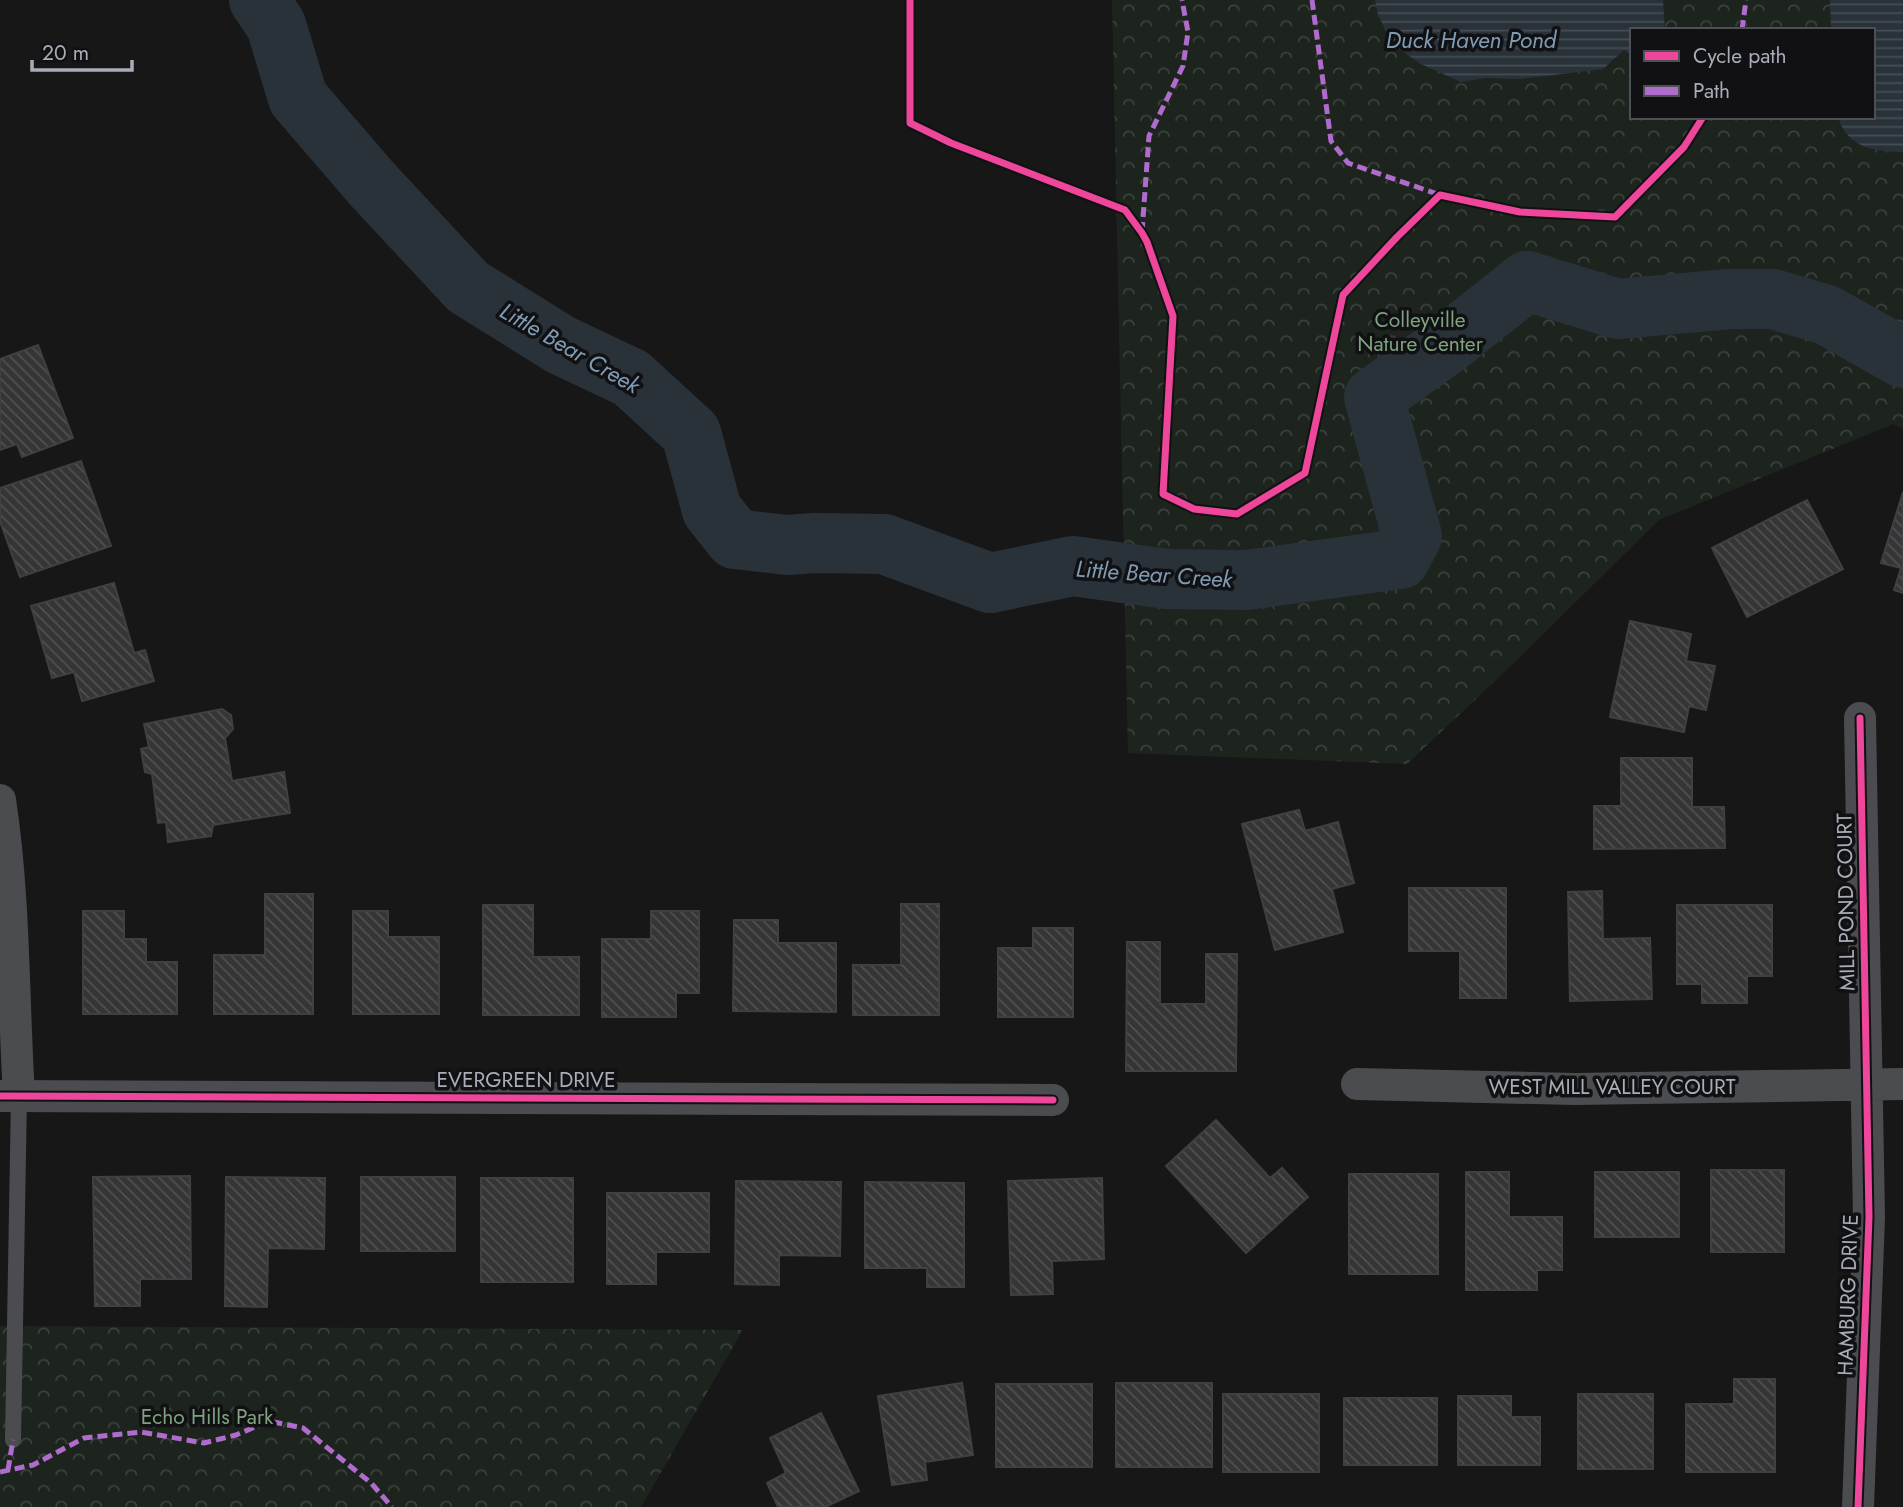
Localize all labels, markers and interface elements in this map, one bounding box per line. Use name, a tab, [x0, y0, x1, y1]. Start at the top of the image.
water label: Duck Haven Pond	[1386, 23, 1558, 57]
scale bar	[32, 28, 131, 72]
legend	[1630, 28, 1875, 119]
text: 20 m	[42, 38, 89, 68]
text: Cycle path	[1693, 41, 1786, 71]
text: Path	[1693, 76, 1730, 106]
water label: Little Bear Creek	[494, 294, 647, 403]
park label: Colleyville Nature Center	[1357, 305, 1484, 359]
water label: Little Bear Creek	[1075, 552, 1235, 597]
street label: MILL POND COURT	[1829, 813, 1863, 991]
street label: EVERGREEN DRIVE	[436, 1065, 616, 1095]
street label: WEST MILL VALLEY COURT	[1488, 1072, 1736, 1102]
street label: HAMBURG DRIVE	[1830, 1214, 1866, 1376]
park label: Echo Hills Park	[141, 1402, 274, 1432]

